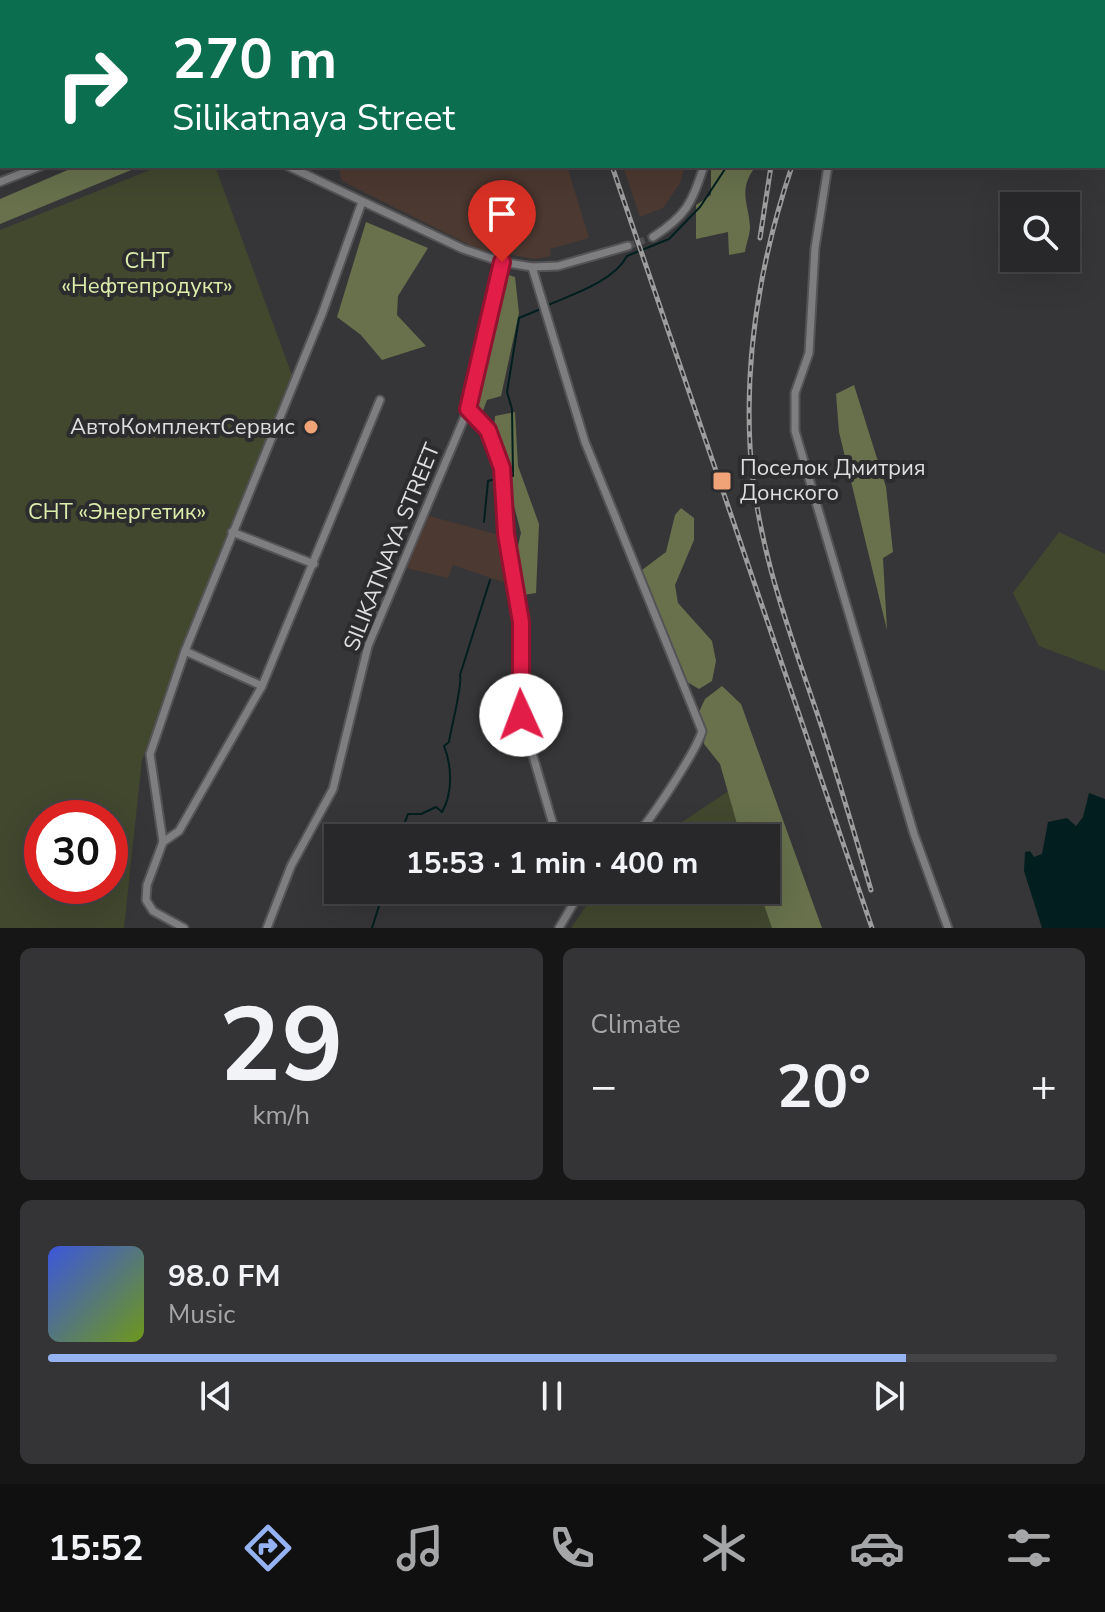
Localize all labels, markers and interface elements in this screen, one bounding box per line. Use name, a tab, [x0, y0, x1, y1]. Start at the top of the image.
text: 270 m	[172, 21, 337, 98]
icon: right	[40, 32, 144, 136]
text: Silikatnaya Street	[172, 94, 455, 143]
pin	[468, 180, 536, 262]
icon: arrive	[480, 192, 524, 236]
map controls	[1000, 192, 1080, 272]
button: search	[1000, 192, 1080, 272]
park label: СНТ «Нефтепродукт»	[61, 246, 233, 301]
place label: АвтоКомплектСервис	[70, 412, 295, 442]
marker: АвтоКомплектСервис	[302, 418, 320, 436]
street label: SILIKATNAYA STREET	[337, 438, 448, 655]
place label: Поселок Дмитрия Донского	[740, 453, 926, 508]
marker: Поселок Дмитрия Донского	[711, 470, 733, 492]
park label: СНТ «Энергетик»	[28, 497, 206, 527]
position arrow	[479, 673, 563, 757]
speed limit sign: 30	[24, 800, 128, 904]
text: 15:53 · 1 min · 400 m	[406, 843, 698, 884]
text: 29	[219, 975, 344, 1117]
text: Climate	[591, 1007, 681, 1042]
text: 20°	[776, 1046, 871, 1128]
text: −	[591, 1057, 617, 1117]
text: +	[1031, 1057, 1057, 1117]
text: km/h	[253, 1098, 310, 1133]
text: 98.0 FM	[168, 1256, 280, 1297]
text: Music	[168, 1297, 235, 1332]
icon: previous	[194, 1374, 238, 1418]
icon: pause	[530, 1374, 574, 1418]
icon: next	[867, 1374, 911, 1418]
icon: directions	[240, 1520, 296, 1576]
icon: music	[392, 1520, 448, 1576]
icon: phone	[544, 1520, 600, 1576]
icon: climate	[696, 1520, 752, 1576]
icon: car	[849, 1520, 905, 1576]
icon: filters	[1001, 1520, 1057, 1576]
text: 15:52	[48, 1524, 143, 1573]

